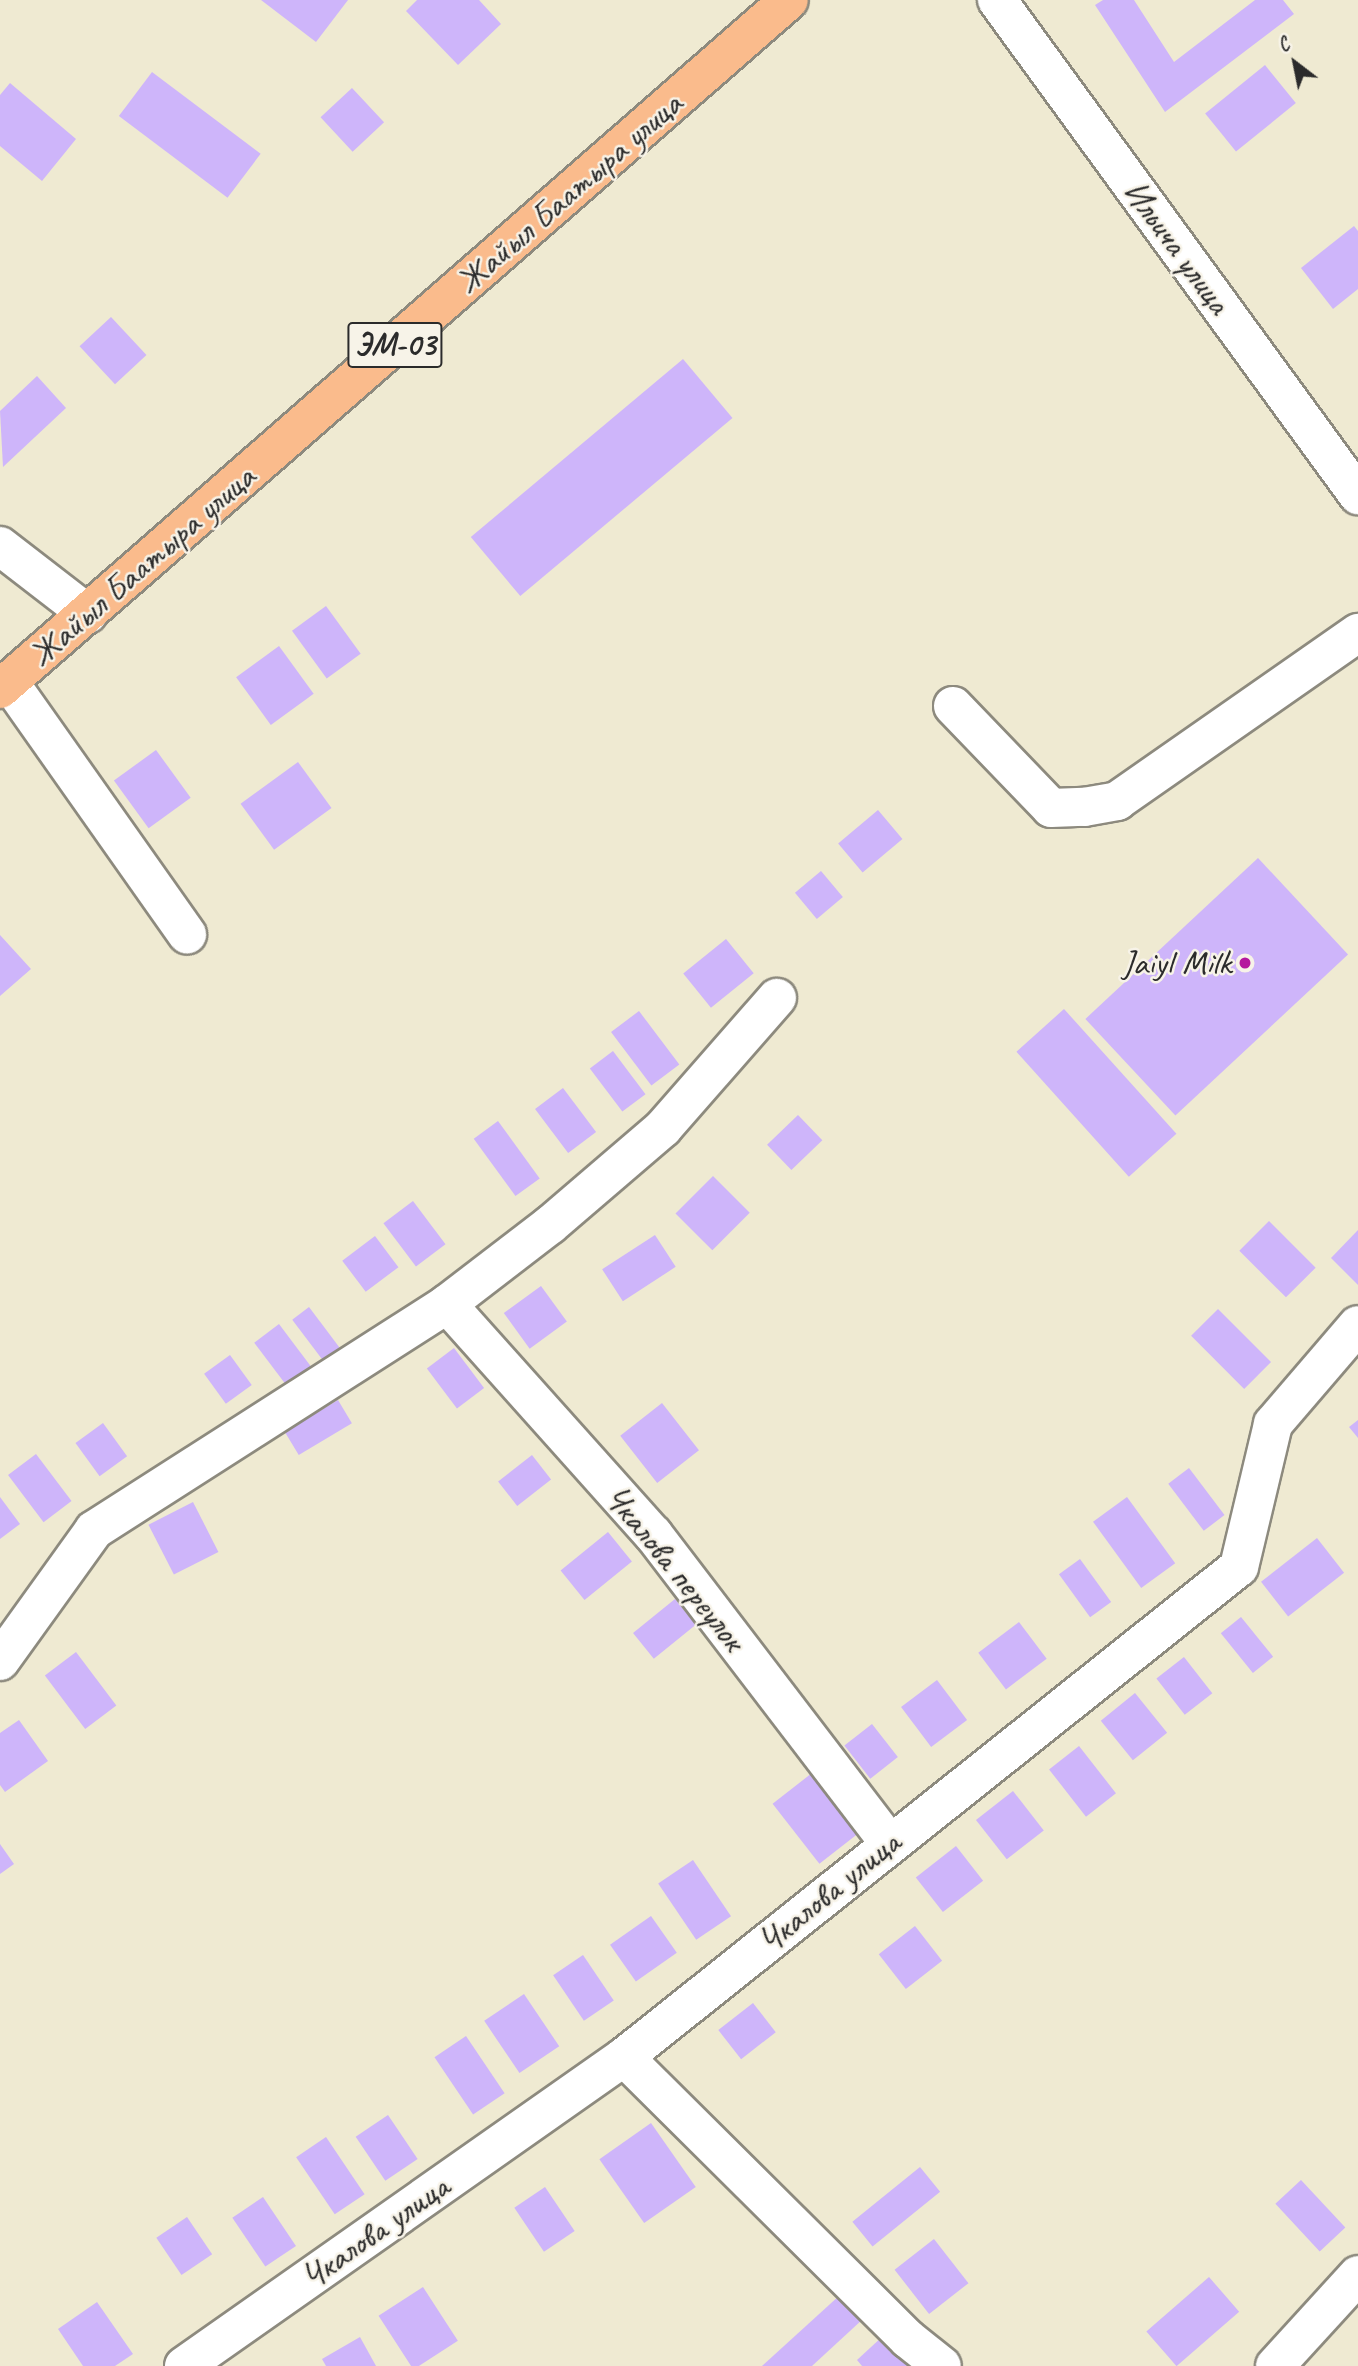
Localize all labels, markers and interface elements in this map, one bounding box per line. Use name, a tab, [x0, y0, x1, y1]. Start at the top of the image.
north arrow	[1260, 28, 1330, 98]
text: С	[1274, 33, 1294, 58]
street label: Жайыл Баатыра улица	[447, 83, 691, 303]
street label: Ильича улица	[1114, 171, 1240, 323]
road number: ЭМ-03	[346, 316, 444, 374]
street label: Жайыл Баатыра улица	[20, 456, 264, 676]
place label: Jaiyl Milk	[1122, 942, 1231, 984]
marker: Jaiyl Milk	[1237, 955, 1253, 971]
street label: Чкалова переулок	[596, 1477, 754, 1659]
street label: Чкалова улица	[749, 1822, 909, 1962]
street label: Чкалова улица	[293, 2166, 457, 2298]

